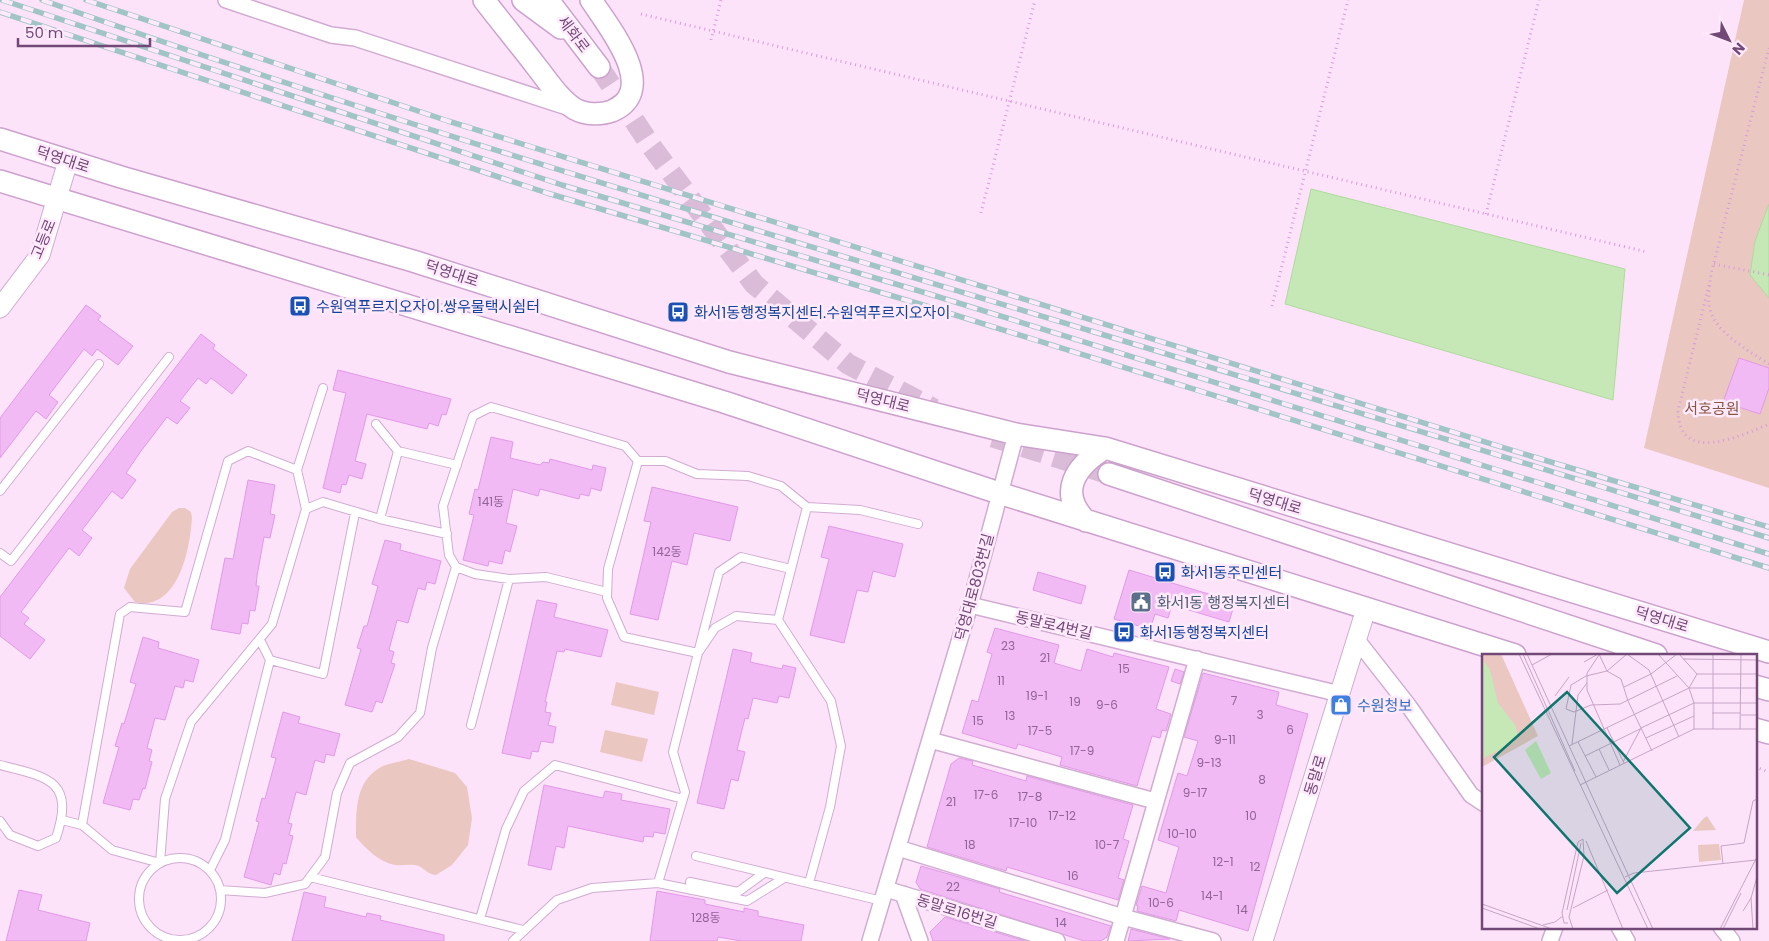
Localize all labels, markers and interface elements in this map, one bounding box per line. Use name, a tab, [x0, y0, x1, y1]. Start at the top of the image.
street label: 세화로	[553, 11, 595, 57]
scale bar	[18, 15, 150, 47]
north arrow	[1704, 15, 1754, 65]
text: 50 m	[25, 22, 63, 43]
text: N	[1728, 38, 1750, 59]
street label: 덕영대로	[34, 140, 92, 178]
street label: 고등로	[26, 216, 60, 262]
street label: 덕영대로	[423, 254, 481, 292]
bus stop icon: 수원역푸르지오자이.쌍우물택시쉼터	[288, 294, 312, 318]
place label: 수원역푸르지오자이.쌍우물택시쉼터	[316, 296, 540, 317]
bus stop icon: 화서1동행정복지센터.수원역푸르지오자이	[666, 300, 690, 324]
place label: 화서1동행정복지센터.수원역푸르지오자이	[694, 302, 950, 323]
street label: 덕영대로	[854, 383, 912, 417]
park label: 서호공원	[1684, 398, 1740, 419]
street label: 덕영대로	[1246, 483, 1304, 519]
house number: 141동	[478, 493, 504, 510]
street label: 덕영대로803번길	[950, 531, 998, 643]
house number: 142동	[652, 543, 682, 560]
bus stop icon: 화서1동주민센터	[1153, 560, 1177, 584]
place label: 화서1동주민센터	[1181, 562, 1282, 583]
public building icon: 화서1동 행정복지센터	[1129, 590, 1153, 614]
place label: 화서1동 행정복지센터	[1157, 592, 1290, 613]
street label: 덕영대로	[1633, 601, 1691, 637]
street label: 동말로4번길	[1013, 606, 1095, 644]
bus stop icon: 화서1동행정복지센터	[1112, 620, 1136, 644]
place label: 화서1동행정복지센터	[1140, 622, 1269, 643]
house number: 23	[1001, 637, 1015, 654]
house number: 21	[1040, 649, 1050, 666]
inset map	[1482, 654, 1756, 928]
house number: 15	[1118, 660, 1130, 677]
house number: 11	[997, 672, 1005, 689]
house number: 19-1	[1026, 687, 1048, 704]
house number: 7	[1231, 692, 1238, 709]
house number: 19	[1069, 693, 1081, 710]
shop icon: 수원청보	[1329, 693, 1353, 717]
place label: 수원청보	[1357, 695, 1412, 716]
house number: 9-6	[1096, 696, 1118, 713]
house number: 3	[1256, 706, 1264, 723]
house number: 13	[1005, 707, 1015, 724]
house number: 15	[972, 712, 984, 729]
house number: 6	[1286, 721, 1294, 738]
house number: 17-5	[1028, 722, 1052, 739]
house number: 9-11	[1214, 731, 1236, 748]
house number: 17-9	[1070, 742, 1094, 759]
street label: 동말로	[1299, 752, 1331, 798]
house number: 9-13	[1196, 754, 1222, 771]
house number: 8	[1258, 771, 1266, 788]
house number: 9-17	[1183, 784, 1208, 801]
house number: 17-6	[974, 786, 998, 803]
house number: 17-8	[1018, 788, 1042, 805]
house number: 21	[946, 793, 956, 810]
house number: 17-12	[1048, 807, 1076, 824]
house number: 10	[1245, 807, 1257, 824]
house number: 17-10	[1009, 814, 1037, 831]
house number: 10-10	[1167, 825, 1197, 842]
house number: 18	[964, 836, 976, 853]
house number: 10-7	[1095, 836, 1120, 853]
house number: 12-1	[1212, 853, 1234, 870]
house number: 12	[1250, 858, 1260, 875]
house number: 16	[1067, 867, 1079, 884]
house number: 22	[946, 878, 960, 895]
house number: 14-1	[1201, 887, 1223, 904]
street label: 동말로16번길	[914, 889, 1000, 933]
house number: 10-6	[1148, 894, 1174, 911]
house number: 14	[1236, 901, 1248, 918]
house number: 128동	[691, 909, 721, 926]
house number: 14	[1055, 914, 1067, 931]

